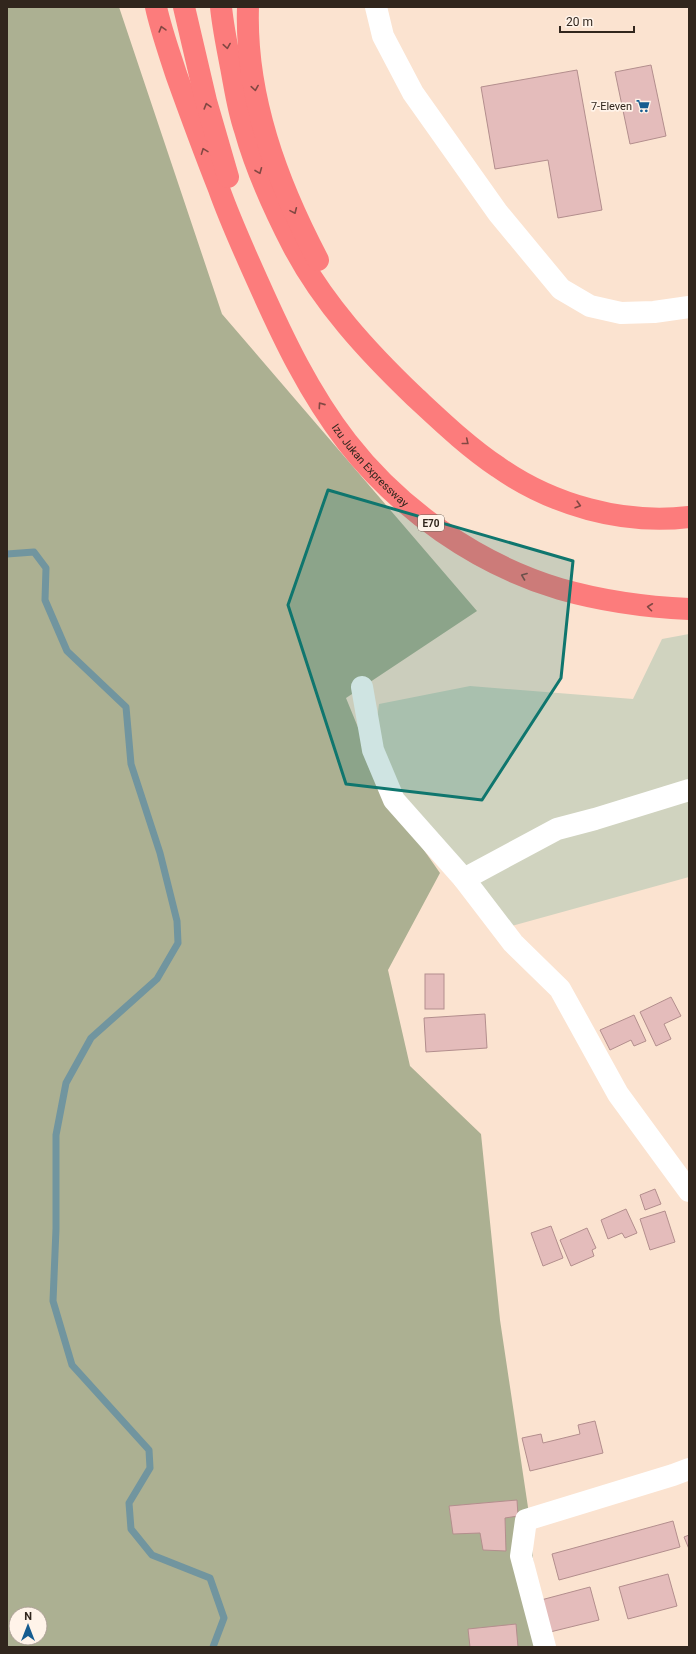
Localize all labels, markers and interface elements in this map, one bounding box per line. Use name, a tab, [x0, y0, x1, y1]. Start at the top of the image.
scale bar	[560, 8, 634, 34]
text: 20 m	[566, 15, 593, 29]
one-way arrow	[158, 25, 167, 32]
one-way arrow	[222, 42, 231, 49]
one-way arrow	[250, 85, 258, 91]
supermarket icon: 7-Eleven	[635, 98, 651, 114]
place label: 7-Eleven	[591, 100, 632, 113]
one-way arrow	[203, 102, 212, 109]
one-way arrow	[201, 148, 209, 155]
one-way arrow	[254, 167, 262, 175]
one-way arrow	[289, 207, 297, 214]
one-way arrow	[319, 402, 326, 409]
street label: Izu Jukan Expressway	[329, 421, 412, 510]
one-way arrow	[462, 438, 469, 445]
one-way arrow	[575, 501, 582, 509]
road number: E70	[418, 515, 444, 531]
one-way arrow	[521, 572, 528, 580]
one-way arrow	[647, 603, 653, 612]
north arrow	[8, 1606, 48, 1646]
text: N	[24, 1610, 32, 1623]

